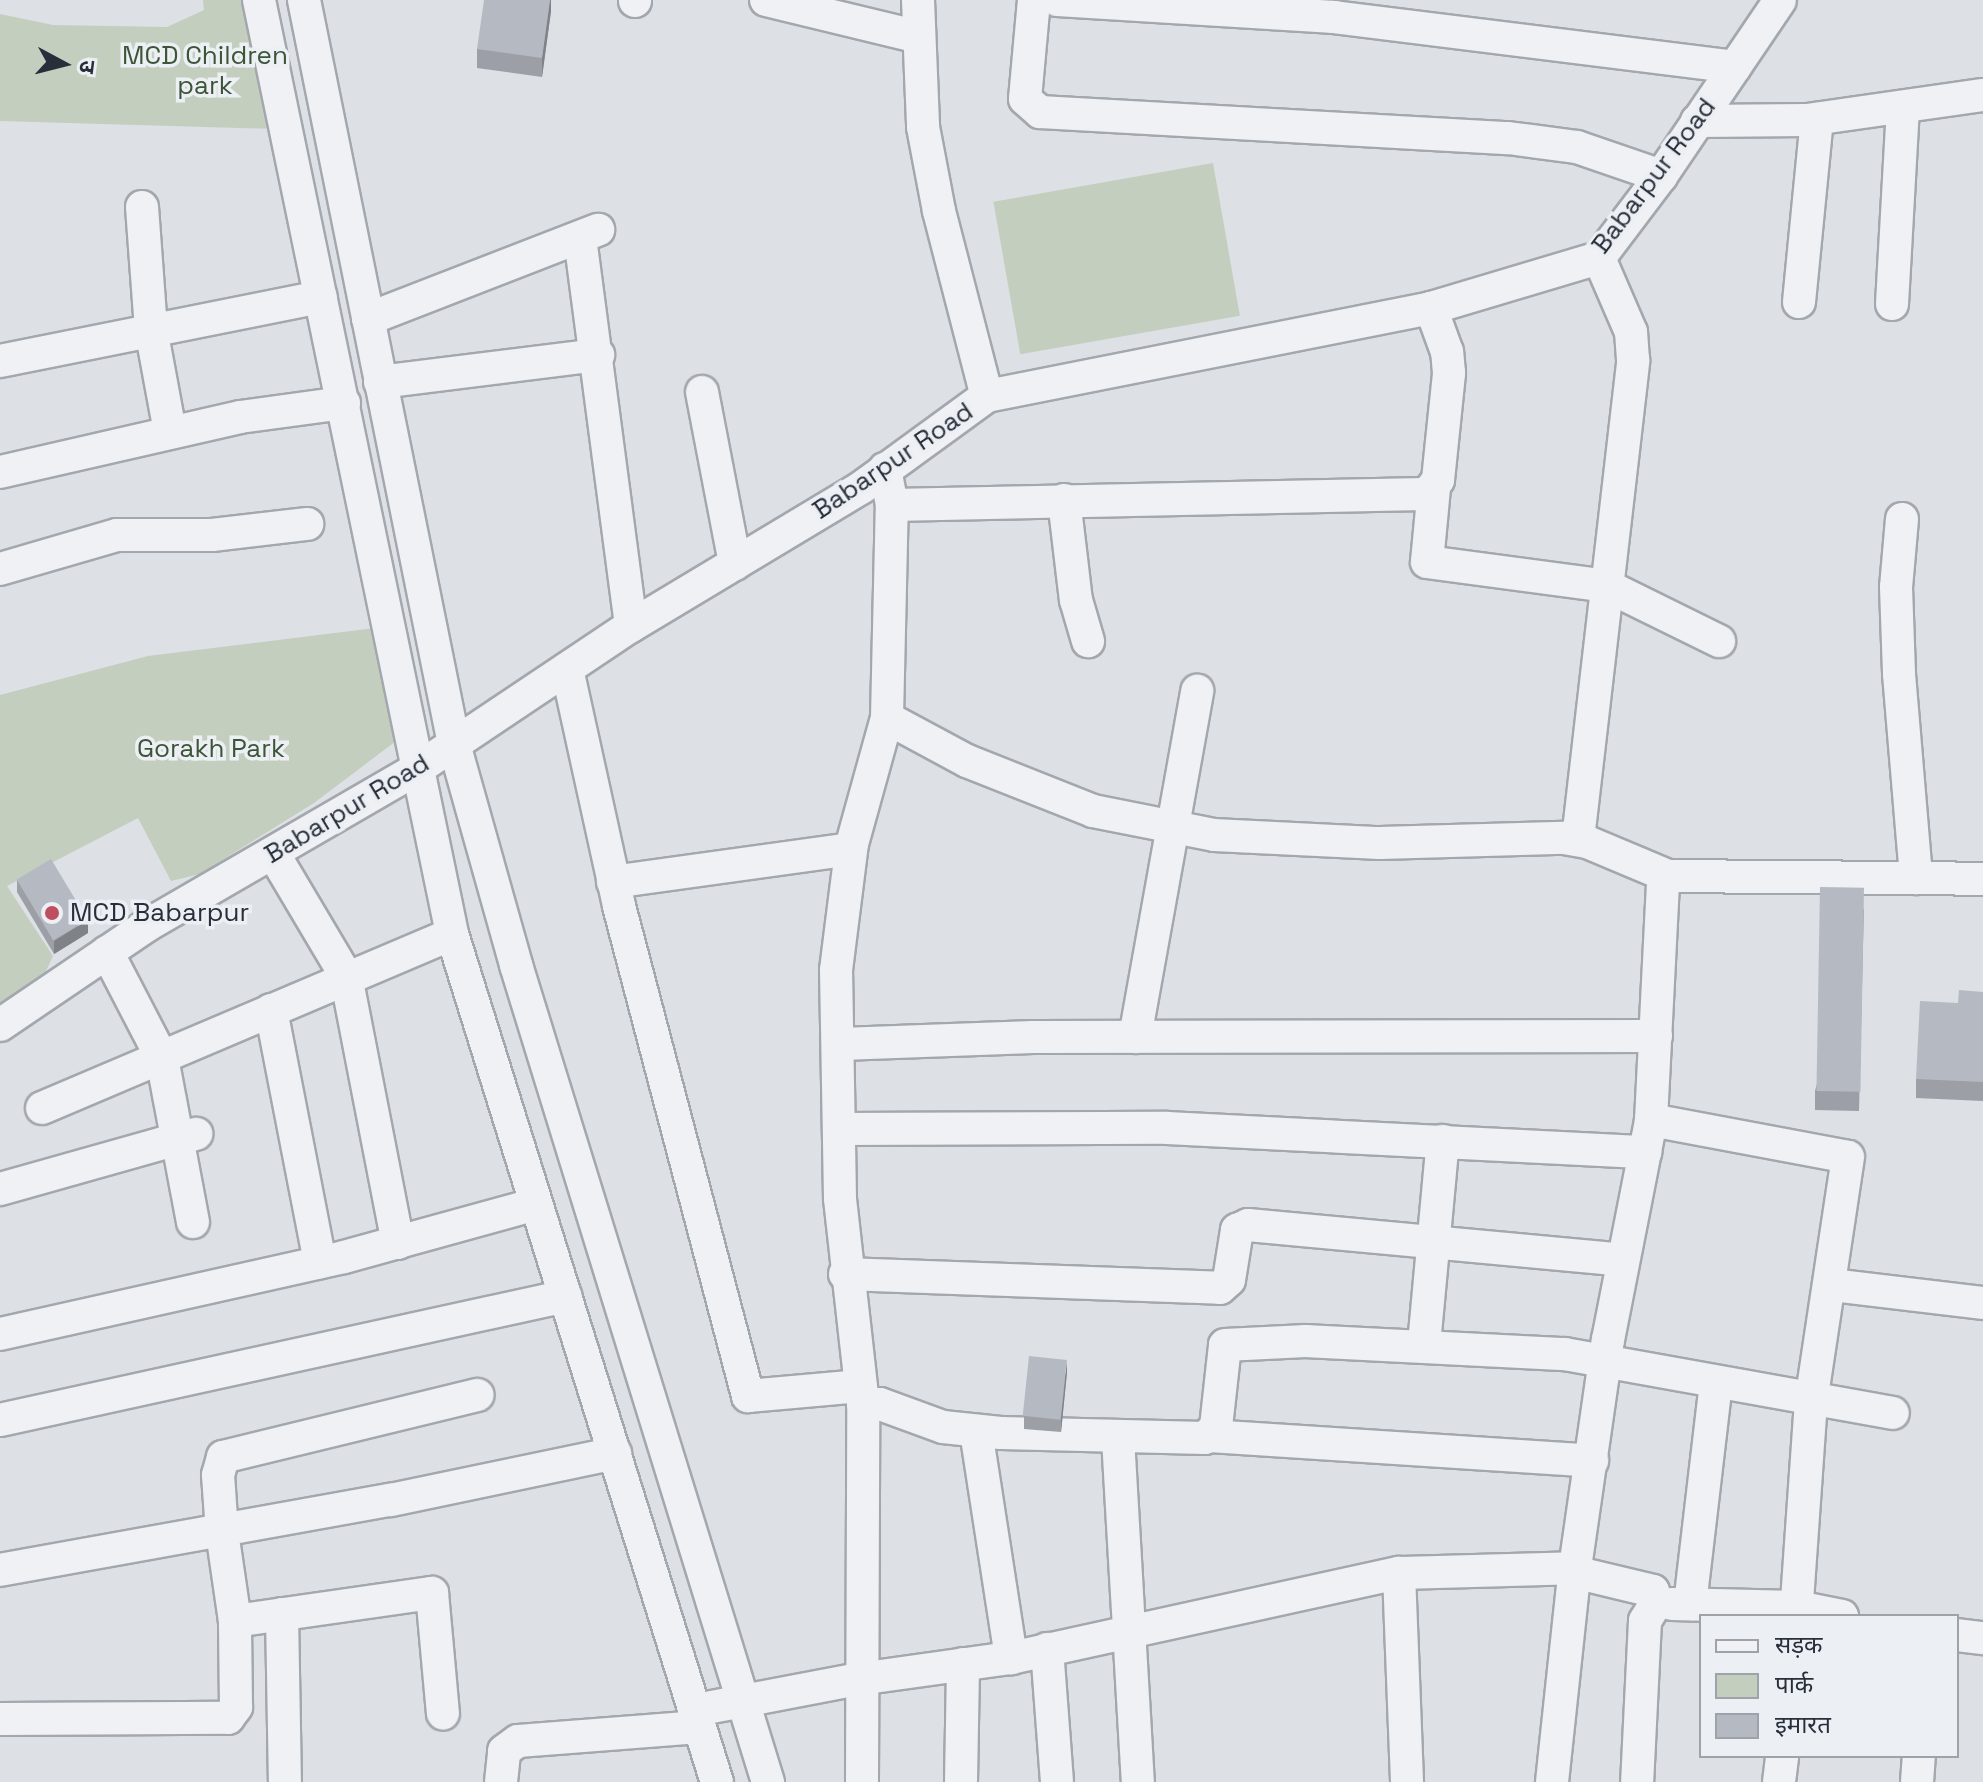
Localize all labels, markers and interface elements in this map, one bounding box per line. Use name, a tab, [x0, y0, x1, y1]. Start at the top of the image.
north arrow	[24, 24, 104, 104]
park label: MCD Children park	[122, 40, 288, 102]
text: उ	[73, 59, 103, 75]
street label: Babarpur Road	[1585, 92, 1723, 260]
street label: Babarpur Road	[807, 396, 979, 526]
park label: Gorakh Park	[137, 733, 285, 765]
street label: Babarpur Road	[259, 748, 435, 870]
place label: MCD Babarpur	[70, 897, 249, 929]
marker: MCD Babarpur	[41, 902, 63, 924]
legend	[1699, 1614, 1959, 1758]
text: सड़क	[1775, 1629, 1823, 1660]
text: पार्क	[1775, 1669, 1813, 1700]
text: इमारत	[1775, 1709, 1831, 1740]

